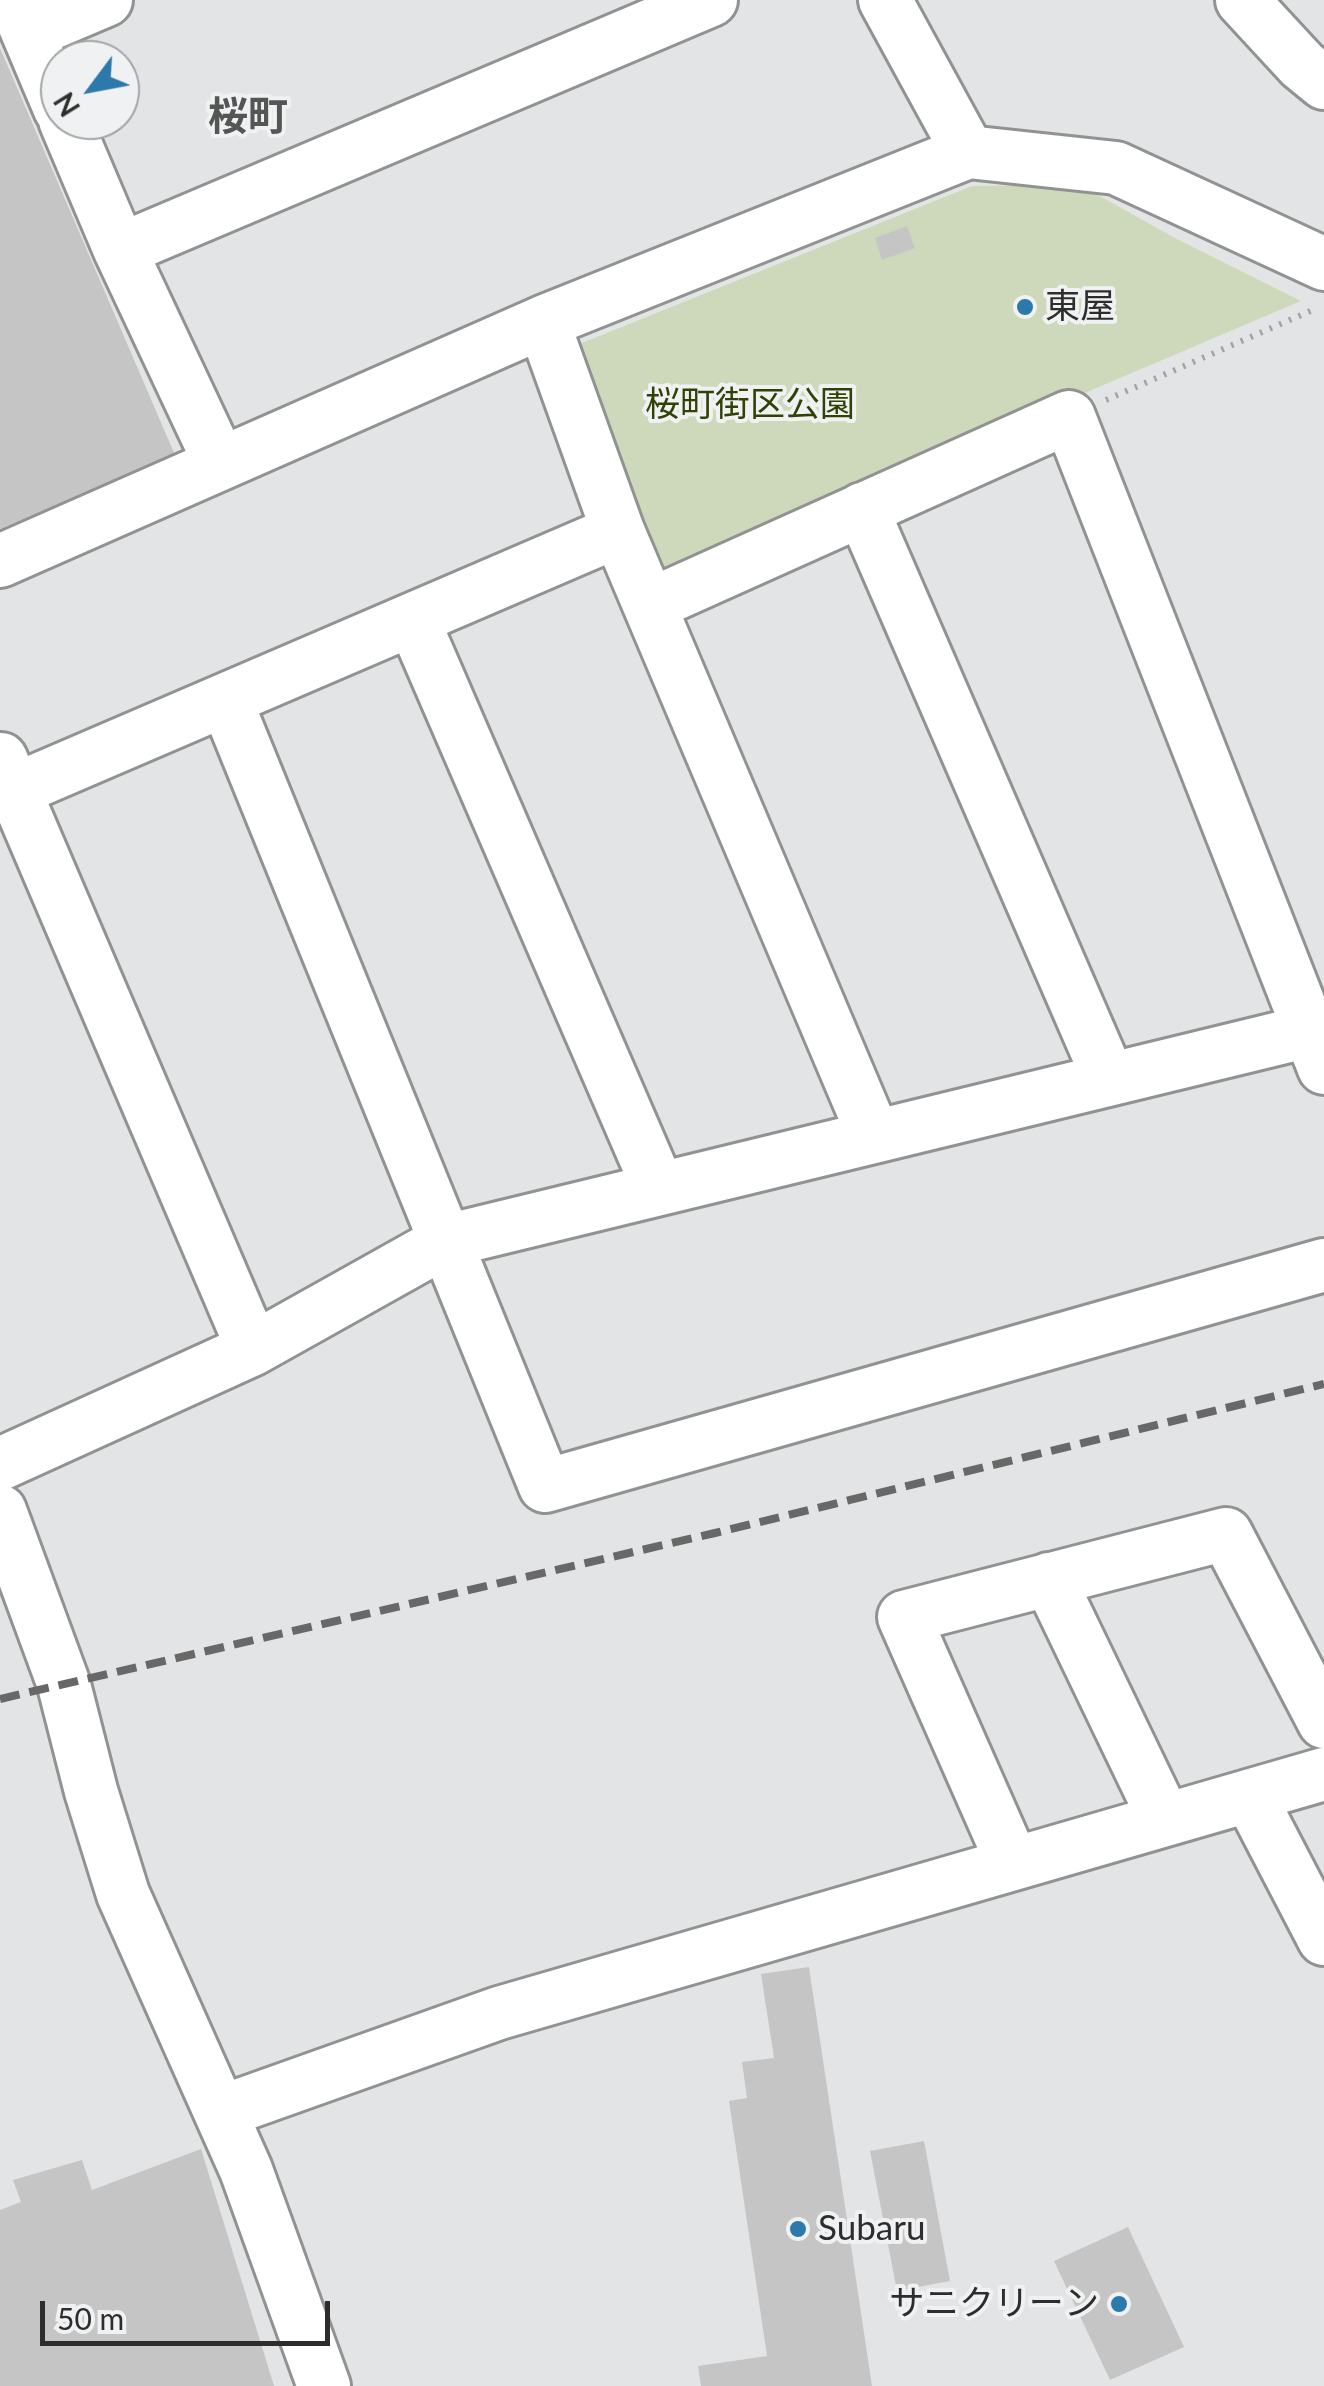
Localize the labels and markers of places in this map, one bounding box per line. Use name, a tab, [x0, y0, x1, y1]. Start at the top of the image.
place label: 東屋	[1045, 286, 1115, 328]
marker: 東屋	[1014, 296, 1036, 318]
place label: Subaru	[818, 2208, 925, 2250]
marker: Subaru	[787, 2218, 809, 2240]
place label: サニクリーン	[889, 2283, 1099, 2325]
marker: サニクリーン	[1108, 2293, 1130, 2315]

